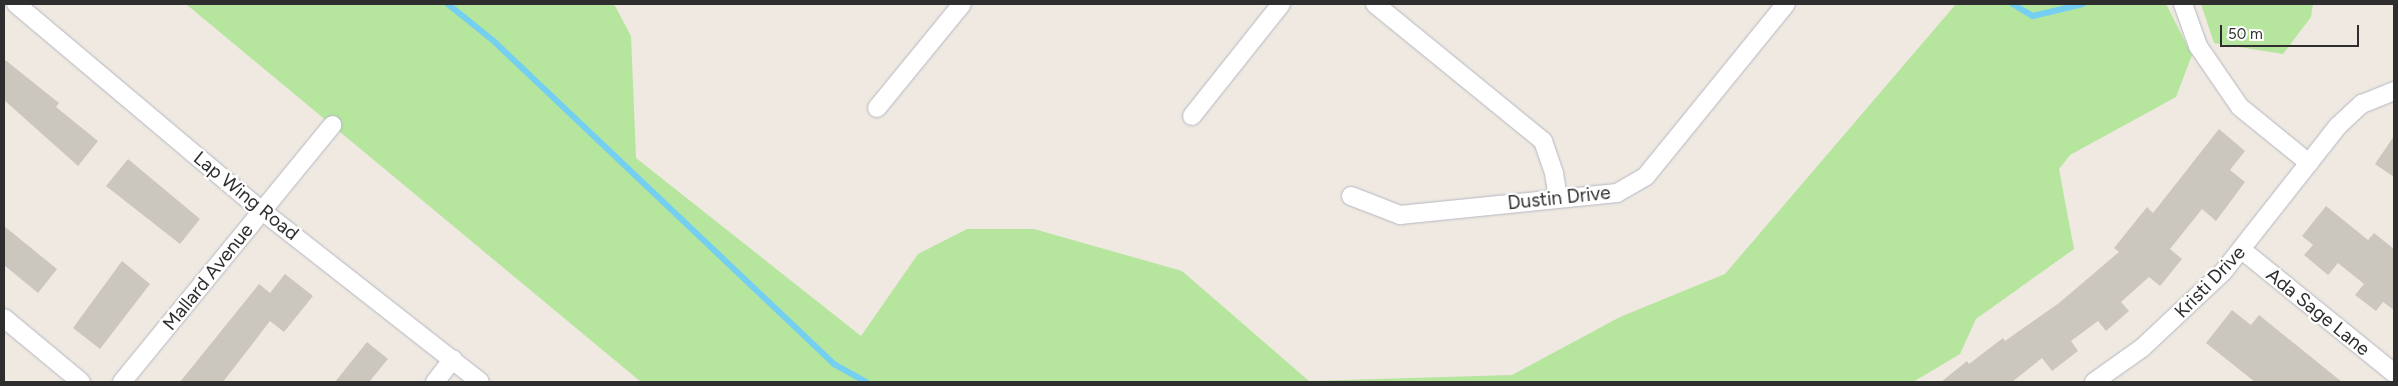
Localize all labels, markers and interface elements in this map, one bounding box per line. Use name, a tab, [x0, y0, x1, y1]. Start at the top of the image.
scale bar	[2223, 15, 2362, 47]
text: 50 m	[2228, 25, 2263, 43]
street label: Lap Wing Road	[189, 147, 303, 245]
street label: Dustin Drive	[1506, 181, 1612, 215]
street label: Mallard Avenue	[158, 219, 258, 335]
street label: Kristi Drive	[2170, 241, 2250, 323]
street label: Ada Sage Lane	[2262, 263, 2374, 361]

